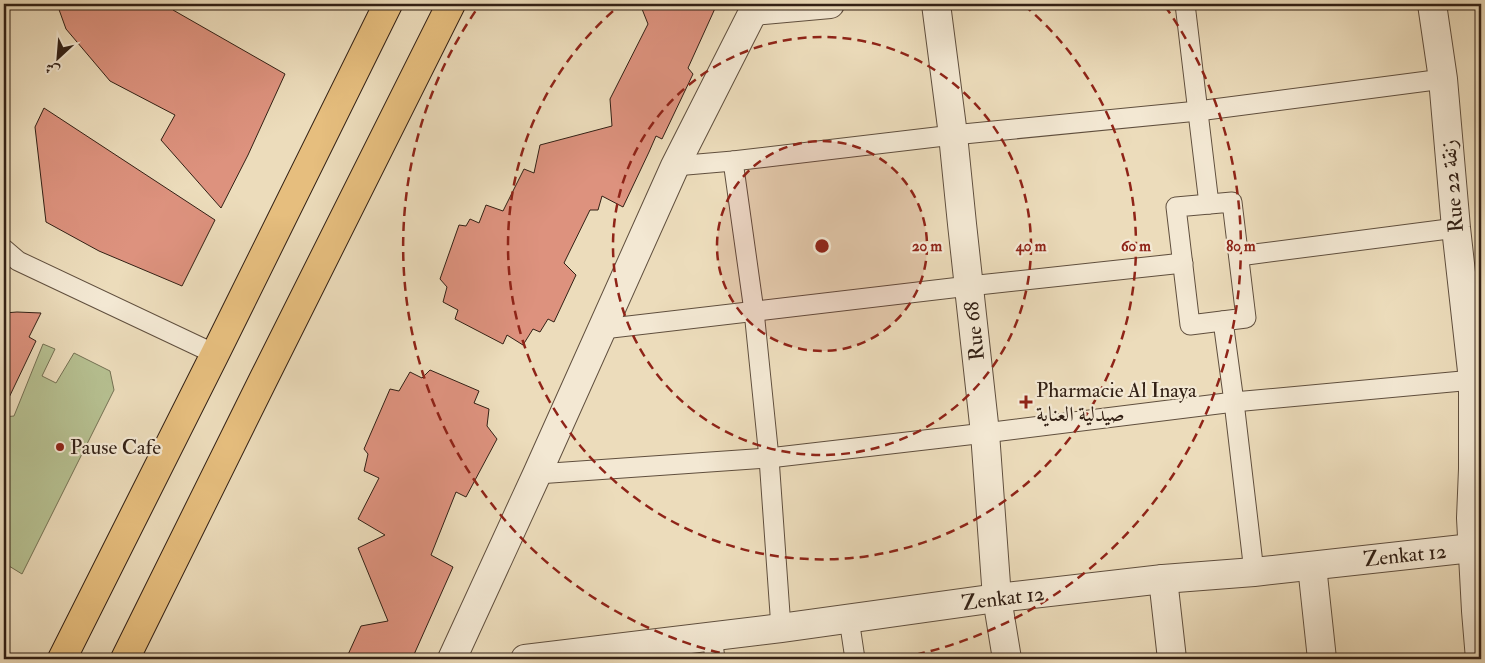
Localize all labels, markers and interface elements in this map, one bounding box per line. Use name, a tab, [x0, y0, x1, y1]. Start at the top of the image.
north arrow	[32, 32, 82, 82]
text: ش	[42, 59, 62, 80]
street label: Rue 22 زنقة	[1435, 139, 1470, 233]
centre of rings	[813, 237, 831, 255]
text: 20 m	[912, 237, 942, 256]
text: 40 m	[1015, 237, 1047, 256]
text: 60 m	[1121, 237, 1151, 256]
text: 80 m	[1226, 237, 1256, 256]
street label: Rue 68	[958, 300, 991, 362]
place label: Pharmacie Al Inaya صيدلية العناية	[1036, 377, 1197, 428]
marker: Pharmacie Al Inaya صيدلية العناية	[1020, 396, 1032, 408]
place label: Pause Cafe	[70, 434, 161, 461]
marker: Pause Cafe	[54, 441, 66, 453]
street label: Zenkat 12	[1362, 538, 1448, 573]
street label: Zenkat 12	[960, 580, 1046, 617]

